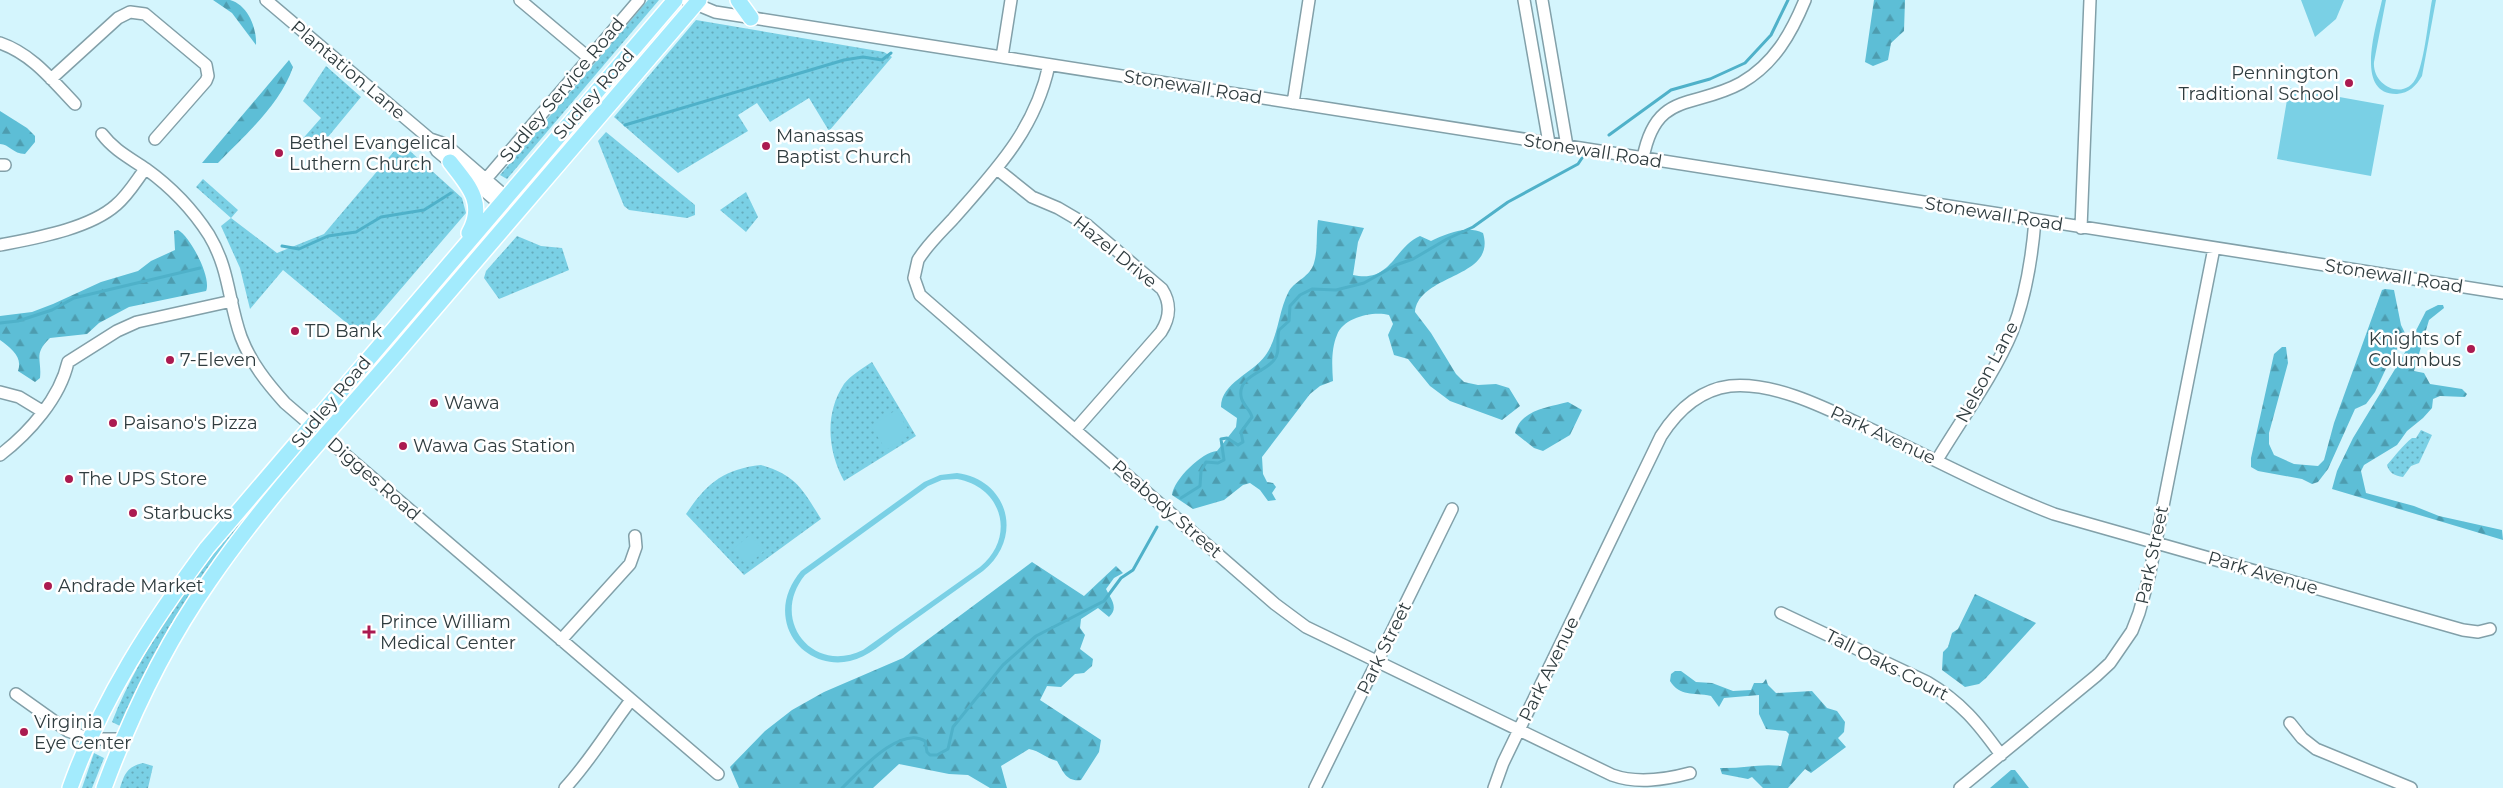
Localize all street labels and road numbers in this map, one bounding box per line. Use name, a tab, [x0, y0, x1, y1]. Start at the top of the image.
street label: Sudley Service Road	[495, 13, 629, 167]
street label: Plantation Lane	[286, 16, 410, 124]
street label: Sudley Road	[549, 44, 639, 144]
street label: Stonewall Road	[1122, 65, 1264, 109]
street label: Stonewall Road	[1522, 129, 1664, 173]
street label: Stonewall Road	[1923, 192, 2065, 236]
street label: Hazel Drive	[1068, 211, 1162, 293]
street label: Stonewall Road	[2323, 254, 2465, 298]
street label: Nelson Lane	[1951, 317, 2023, 426]
street label: Sudley Road	[286, 352, 376, 452]
street label: Park Avenue	[1827, 401, 1939, 469]
street label: Digges Road	[323, 433, 425, 525]
street label: Peabody Street	[1108, 455, 1226, 563]
street label: Park Street	[2131, 504, 2173, 606]
street label: Park Avenue	[2205, 547, 2321, 599]
street label: Park Street	[1352, 598, 1416, 698]
street label: Park Avenue	[1514, 613, 1584, 725]
street label: Tall Oaks Court	[1822, 625, 1952, 705]

